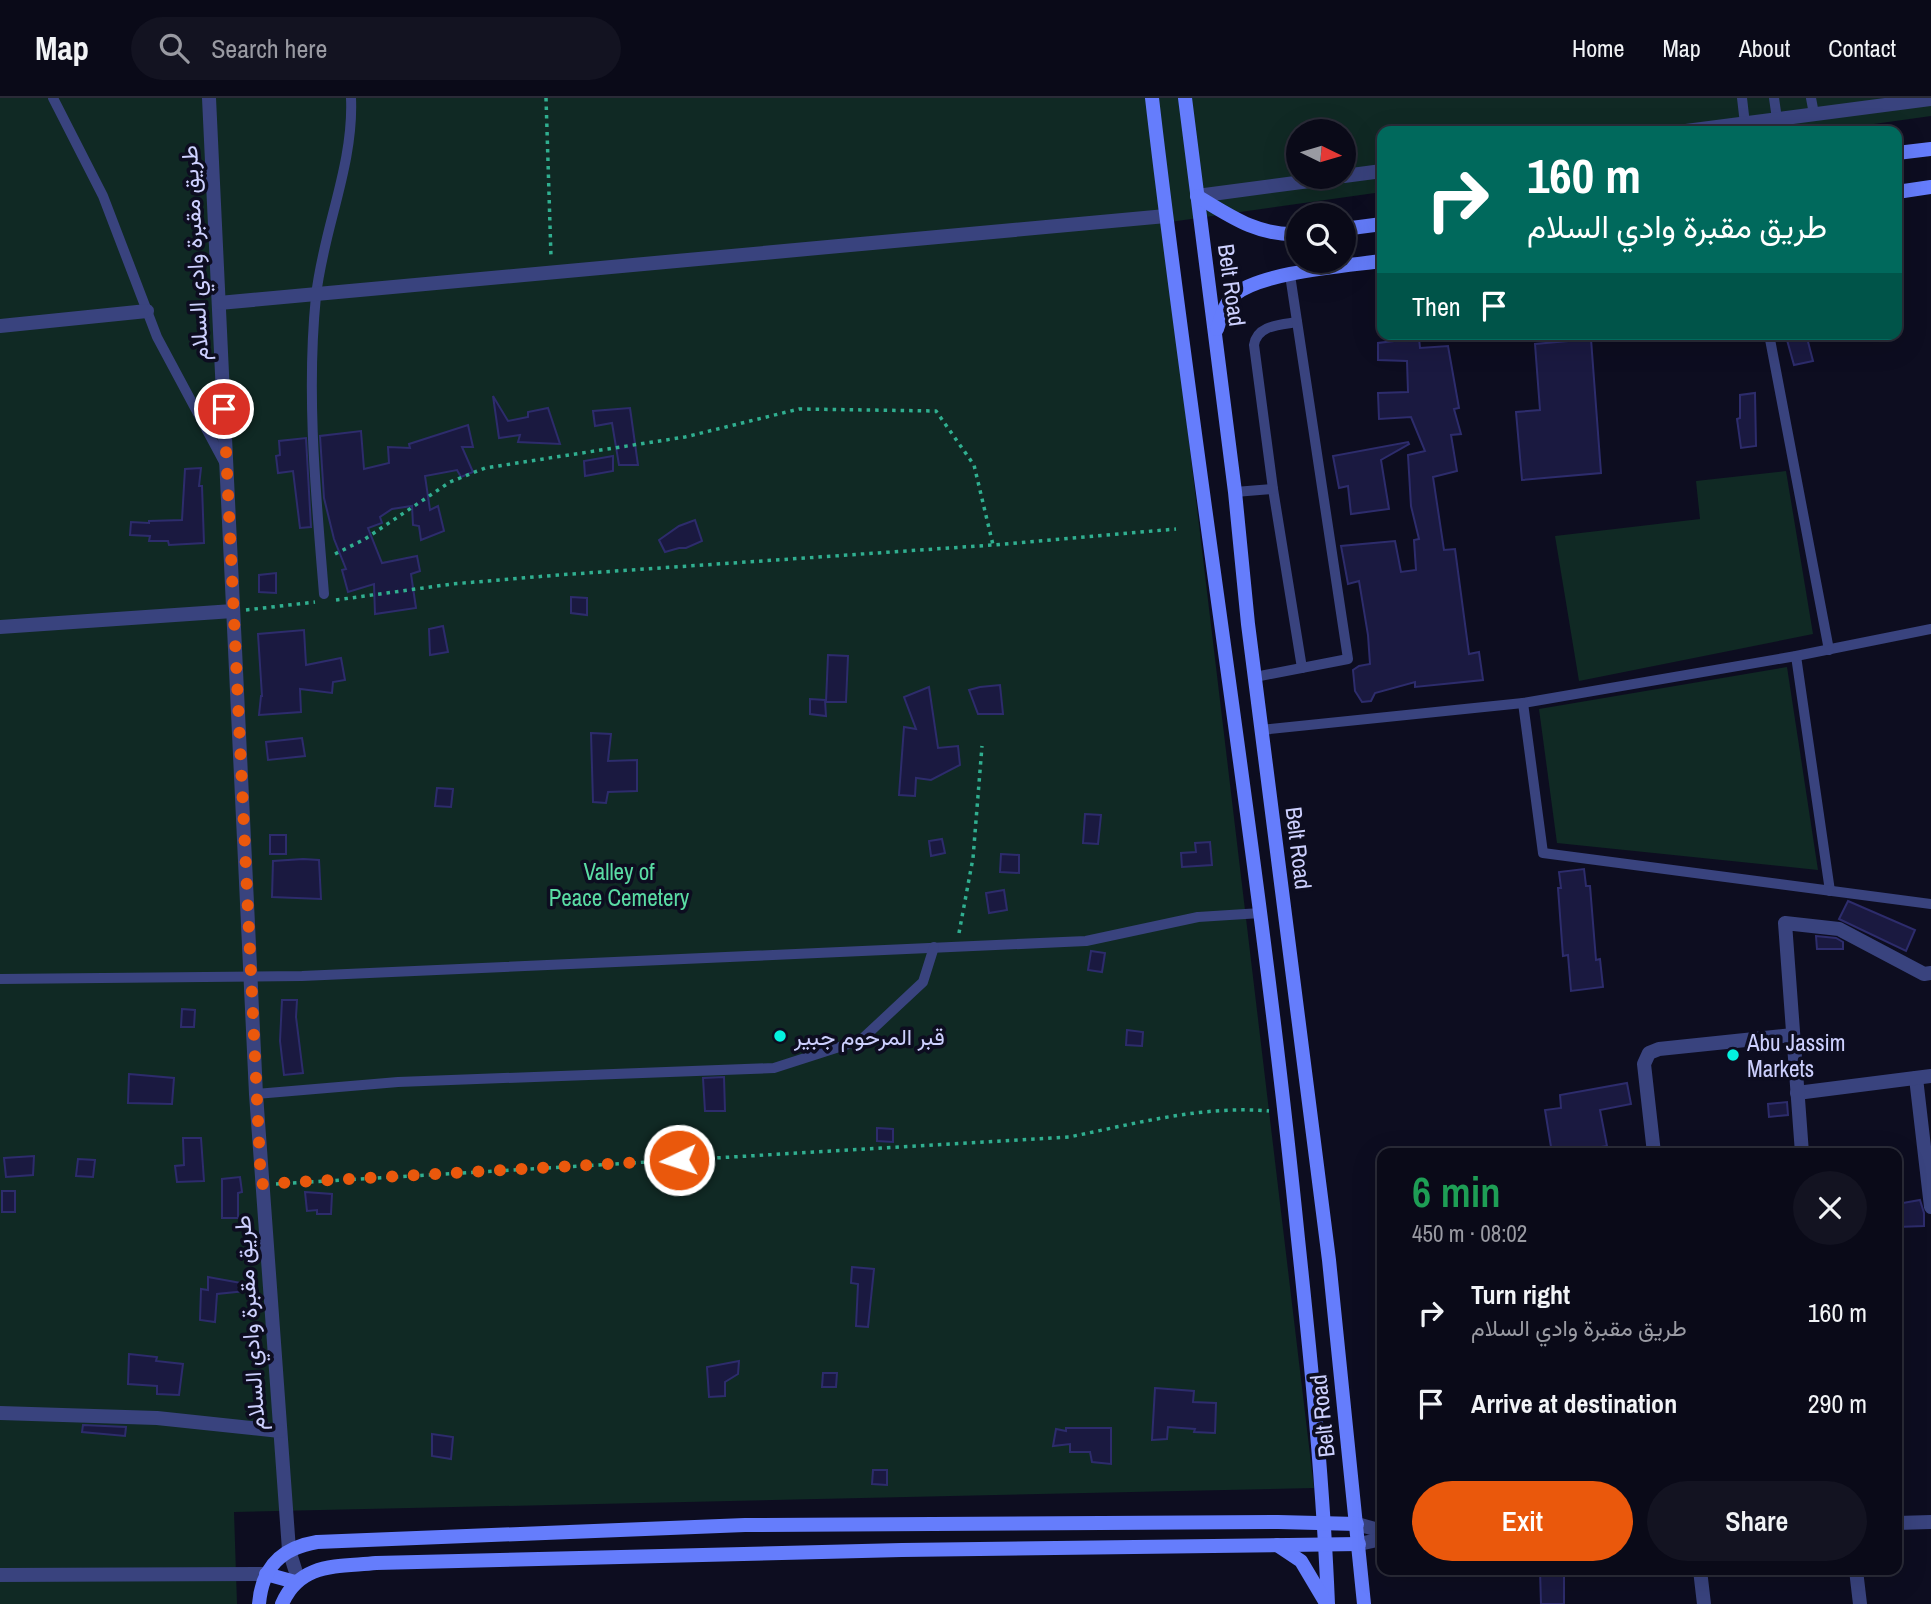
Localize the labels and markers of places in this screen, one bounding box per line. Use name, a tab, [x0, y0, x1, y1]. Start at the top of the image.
pin	[194, 379, 254, 439]
place label: قبر المرحوم جبير	[793, 1021, 945, 1052]
place label: Abu Jassim Markets	[1746, 1027, 1846, 1084]
marker: قبر المرحوم جبير	[772, 1028, 788, 1044]
marker: Abu Jassim Markets	[1725, 1047, 1741, 1063]

